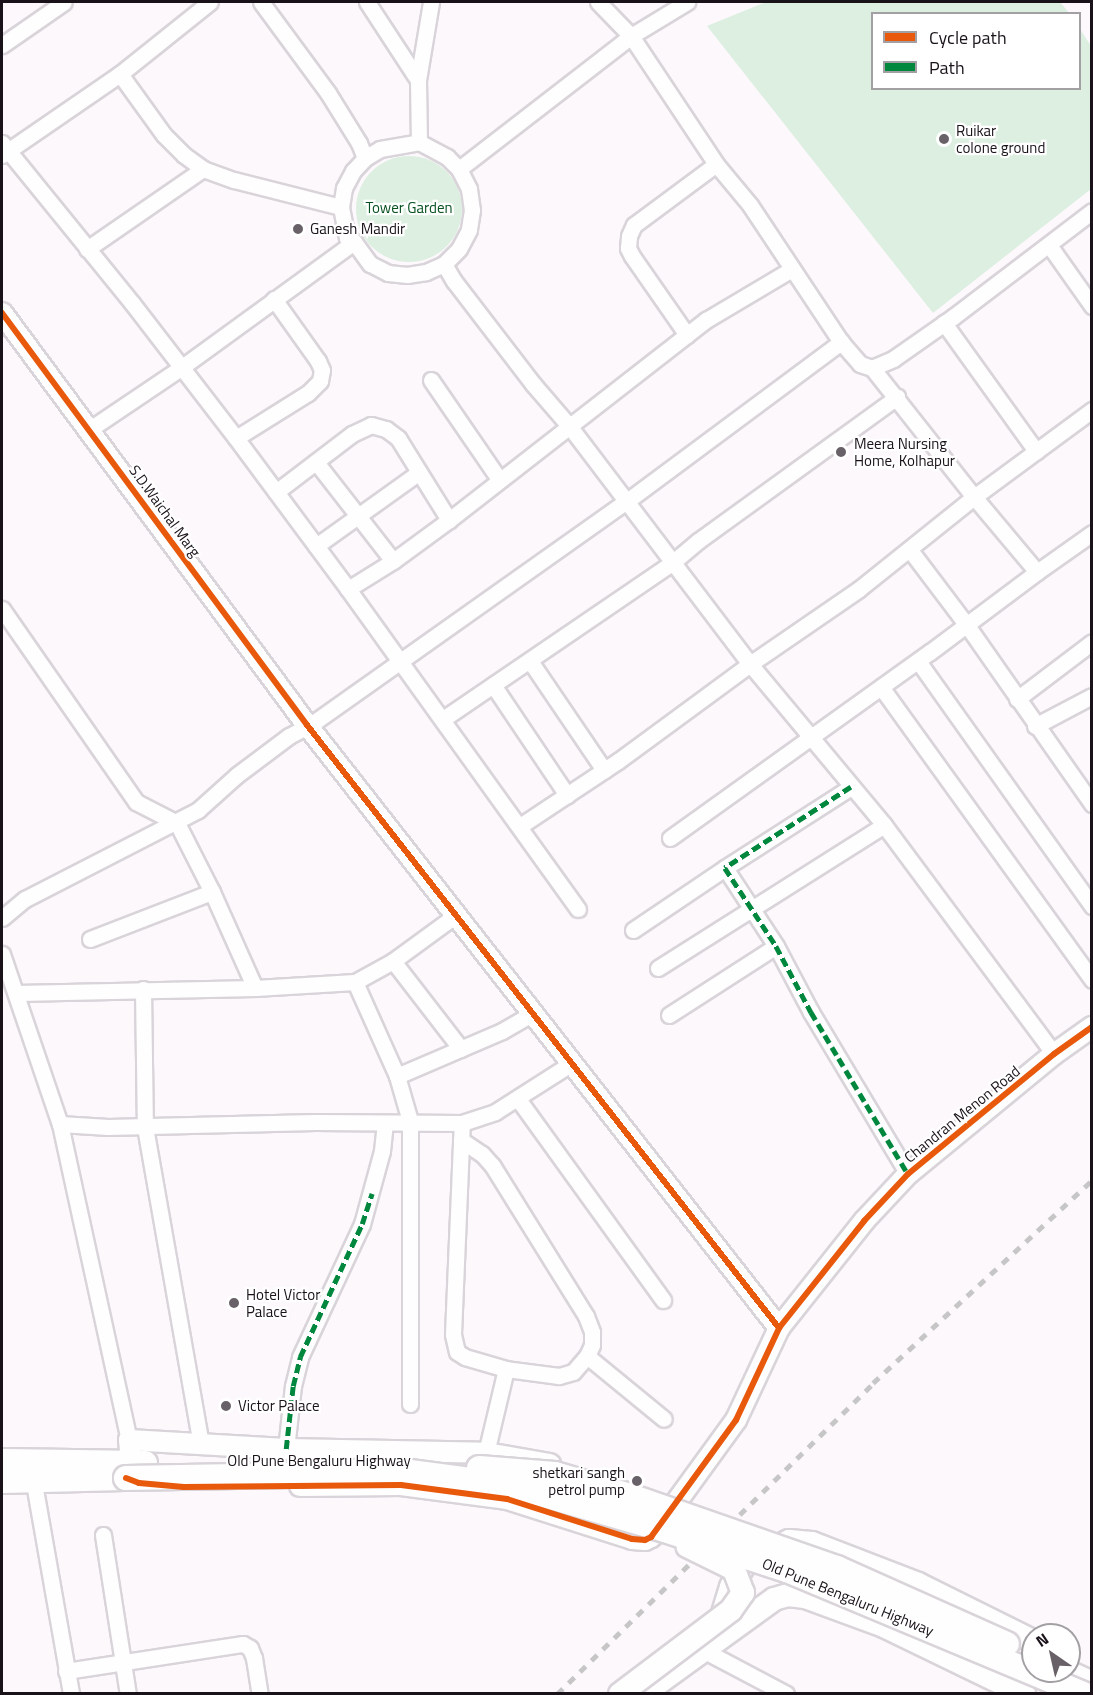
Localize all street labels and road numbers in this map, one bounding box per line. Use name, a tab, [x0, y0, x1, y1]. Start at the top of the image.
street label: S.D.Waichal Marg	[126, 462, 204, 560]
street label: Chandran Menon Road	[901, 1062, 1023, 1166]
street label: Old Pune Bengaluru Highway	[227, 1452, 411, 1470]
street label: Old Pune Bengaluru Highway	[760, 1554, 936, 1640]

